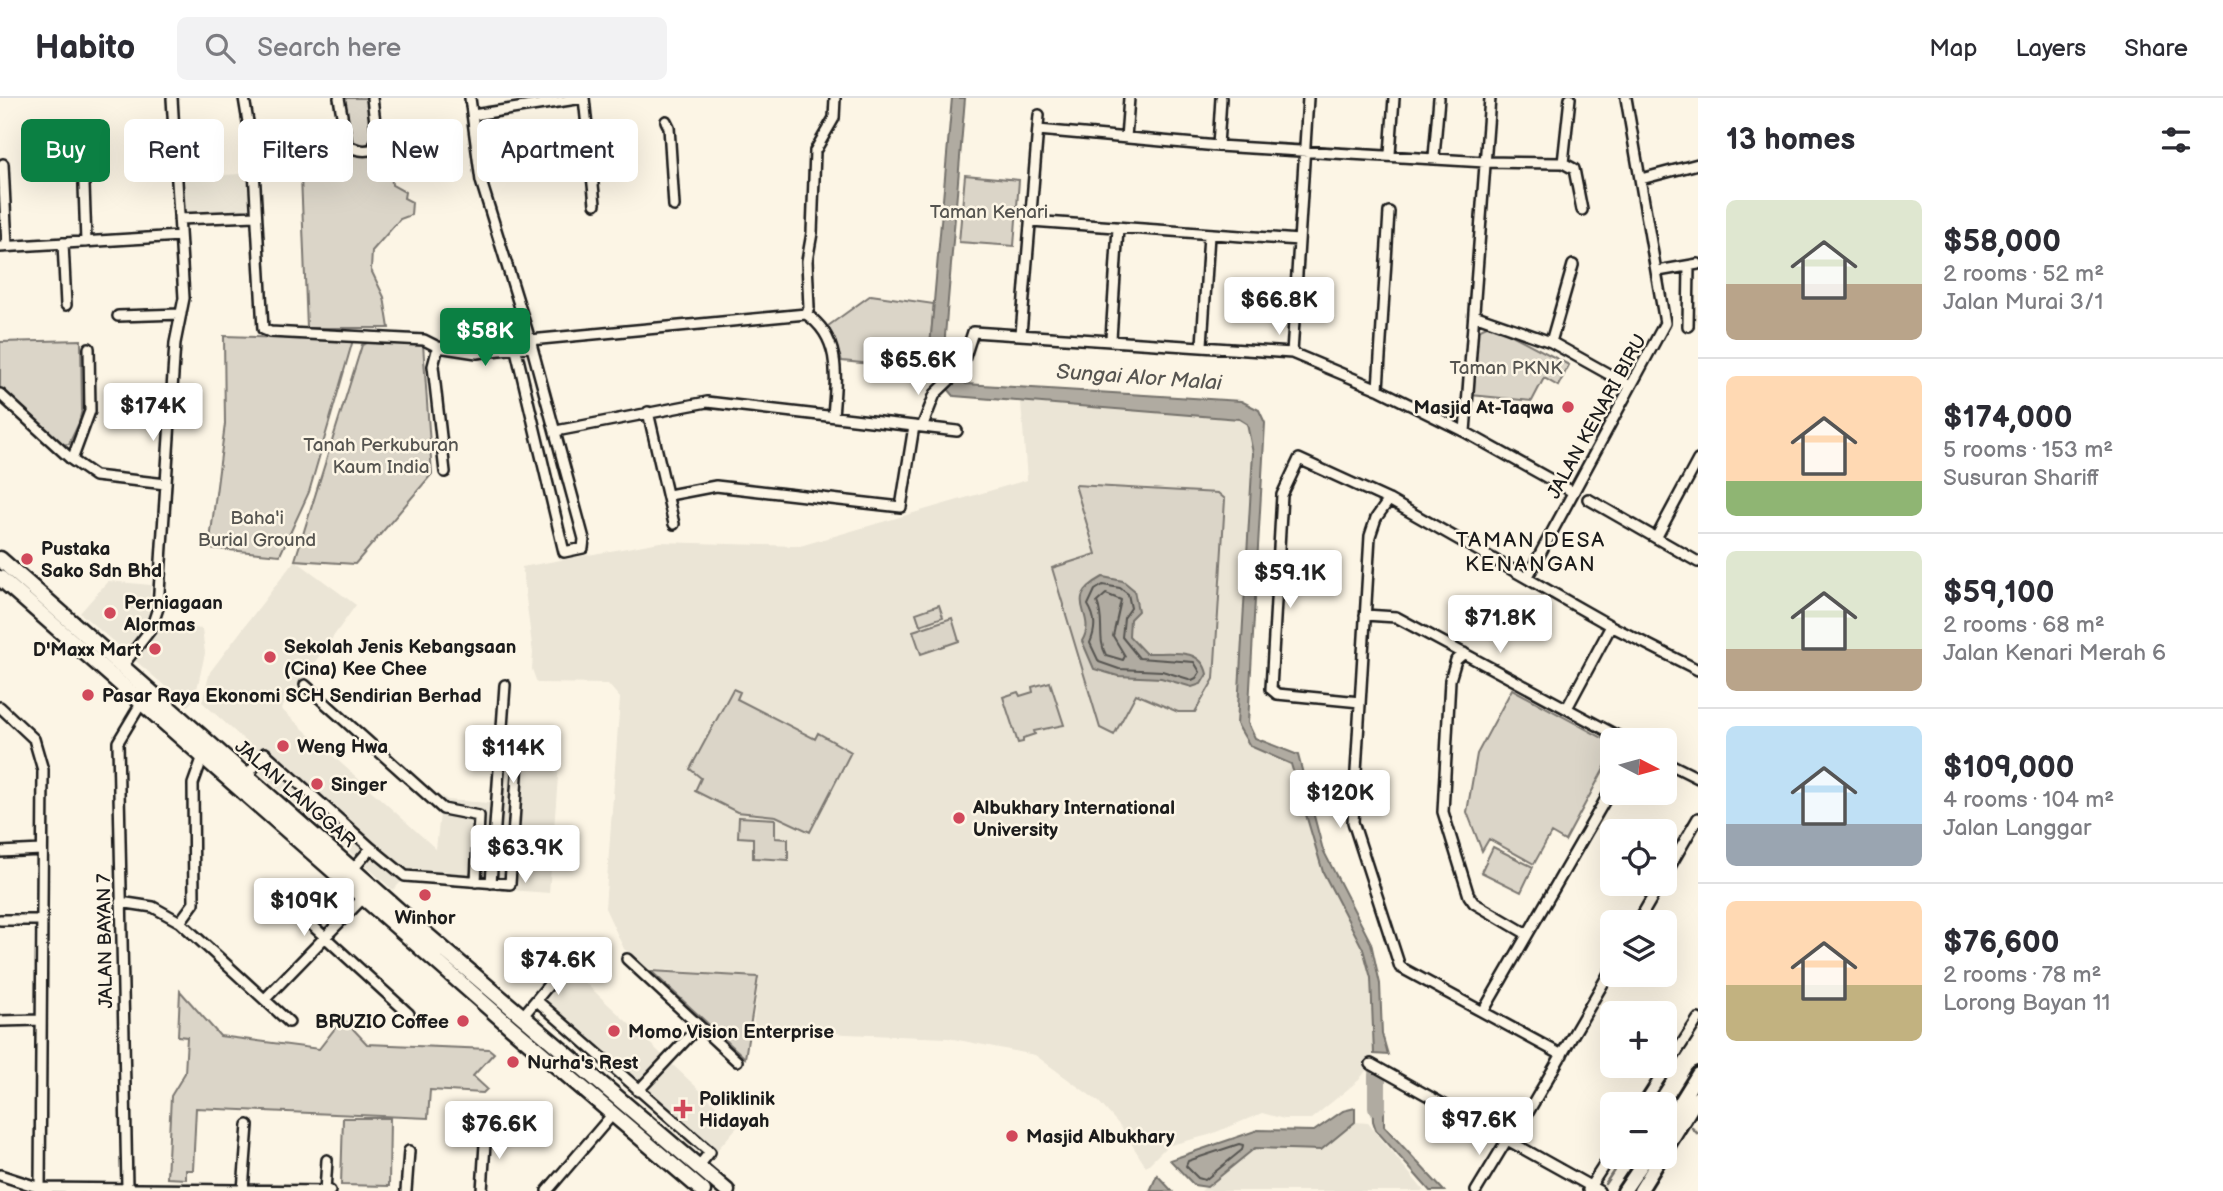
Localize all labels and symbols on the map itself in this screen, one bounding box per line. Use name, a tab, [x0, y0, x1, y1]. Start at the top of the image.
park label: Taman Kenari	[930, 201, 1048, 224]
pin: $66.8K	[1222, 278, 1336, 337]
pin: $58K	[444, 308, 526, 368]
street label: JALAN KENARI BIRU	[1543, 331, 1652, 503]
pin: $65.6K	[861, 338, 975, 397]
park label: Taman PKNK	[1449, 357, 1563, 380]
water label: Sungai Alor Malai	[1055, 359, 1224, 396]
pin: $174K	[104, 384, 202, 443]
place label: Masjid At-Taqwa	[1414, 397, 1554, 420]
marker: Masjid At-Taqwa	[1560, 399, 1576, 415]
park label: Tanah Perkuburan Kaum India	[303, 434, 459, 479]
park label: Baha'i Burial Ground	[198, 507, 316, 552]
district label: TAMAN DESA KENANGAN	[1456, 528, 1606, 577]
place label: Pustaka Sako Sdn Bhd	[41, 538, 162, 583]
pin: $59.1K	[1233, 550, 1347, 610]
marker: Pustaka Sako Sdn Bhd	[19, 551, 35, 567]
place label: Perniagaan Alormas	[123, 592, 223, 637]
pin: $71.8K	[1443, 596, 1557, 655]
marker: Perniagaan Alormas	[102, 605, 118, 621]
place label: Sekolah Jenis Kebangsaan (Cina) Kee Chee	[284, 636, 516, 681]
place label: D'Maxx Mart	[33, 639, 142, 662]
marker: D'Maxx Mart	[147, 641, 163, 657]
marker: Sekolah Jenis Kebangsaan (Cina) Kee Chee	[262, 649, 278, 665]
place label: Pasar Raya Ekonomi SCH Sendirian Berhad	[102, 685, 482, 708]
marker: Pasar Raya Ekonomi SCH Sendirian Berhad	[80, 687, 96, 703]
pin: $114K	[464, 726, 562, 785]
north arrow	[1600, 728, 1676, 805]
street label: JALAN LANGGAR	[230, 735, 360, 853]
place label: Weng Hwa	[297, 736, 388, 759]
marker: Weng Hwa	[275, 738, 291, 754]
pin: $120K	[1291, 770, 1389, 830]
place label: Singer	[331, 774, 387, 797]
marker: Singer	[309, 776, 325, 792]
place label: Albukhary International University	[972, 797, 1175, 842]
marker: Albukhary International University	[951, 810, 967, 826]
pin: $63.9K	[468, 826, 582, 885]
street label: JALAN BAYAN 7	[93, 873, 118, 1009]
pin: $109K	[255, 878, 353, 938]
marker: Winhor	[417, 887, 433, 903]
place label: Winhor	[395, 907, 456, 930]
pin: $74.6K	[501, 937, 615, 997]
place label: BRUZIO Coffee	[315, 1011, 449, 1034]
marker: BRUZIO Coffee	[455, 1013, 471, 1029]
place label: Momo Vision Enterprise	[628, 1021, 834, 1044]
marker: Momo Vision Enterprise	[606, 1023, 622, 1039]
place label: Nurha's Rest	[527, 1052, 639, 1075]
marker: Nurha's Rest	[505, 1054, 521, 1070]
place label: Poliklinik Hidayah	[699, 1088, 775, 1133]
pin: $97.6K	[1422, 1098, 1536, 1157]
marker: Poliklinik Hidayah	[673, 1099, 693, 1119]
pin: $76.6K	[442, 1102, 556, 1161]
place label: Masjid Albukhary	[1026, 1126, 1175, 1149]
marker: Masjid Albukhary	[1004, 1128, 1020, 1144]

